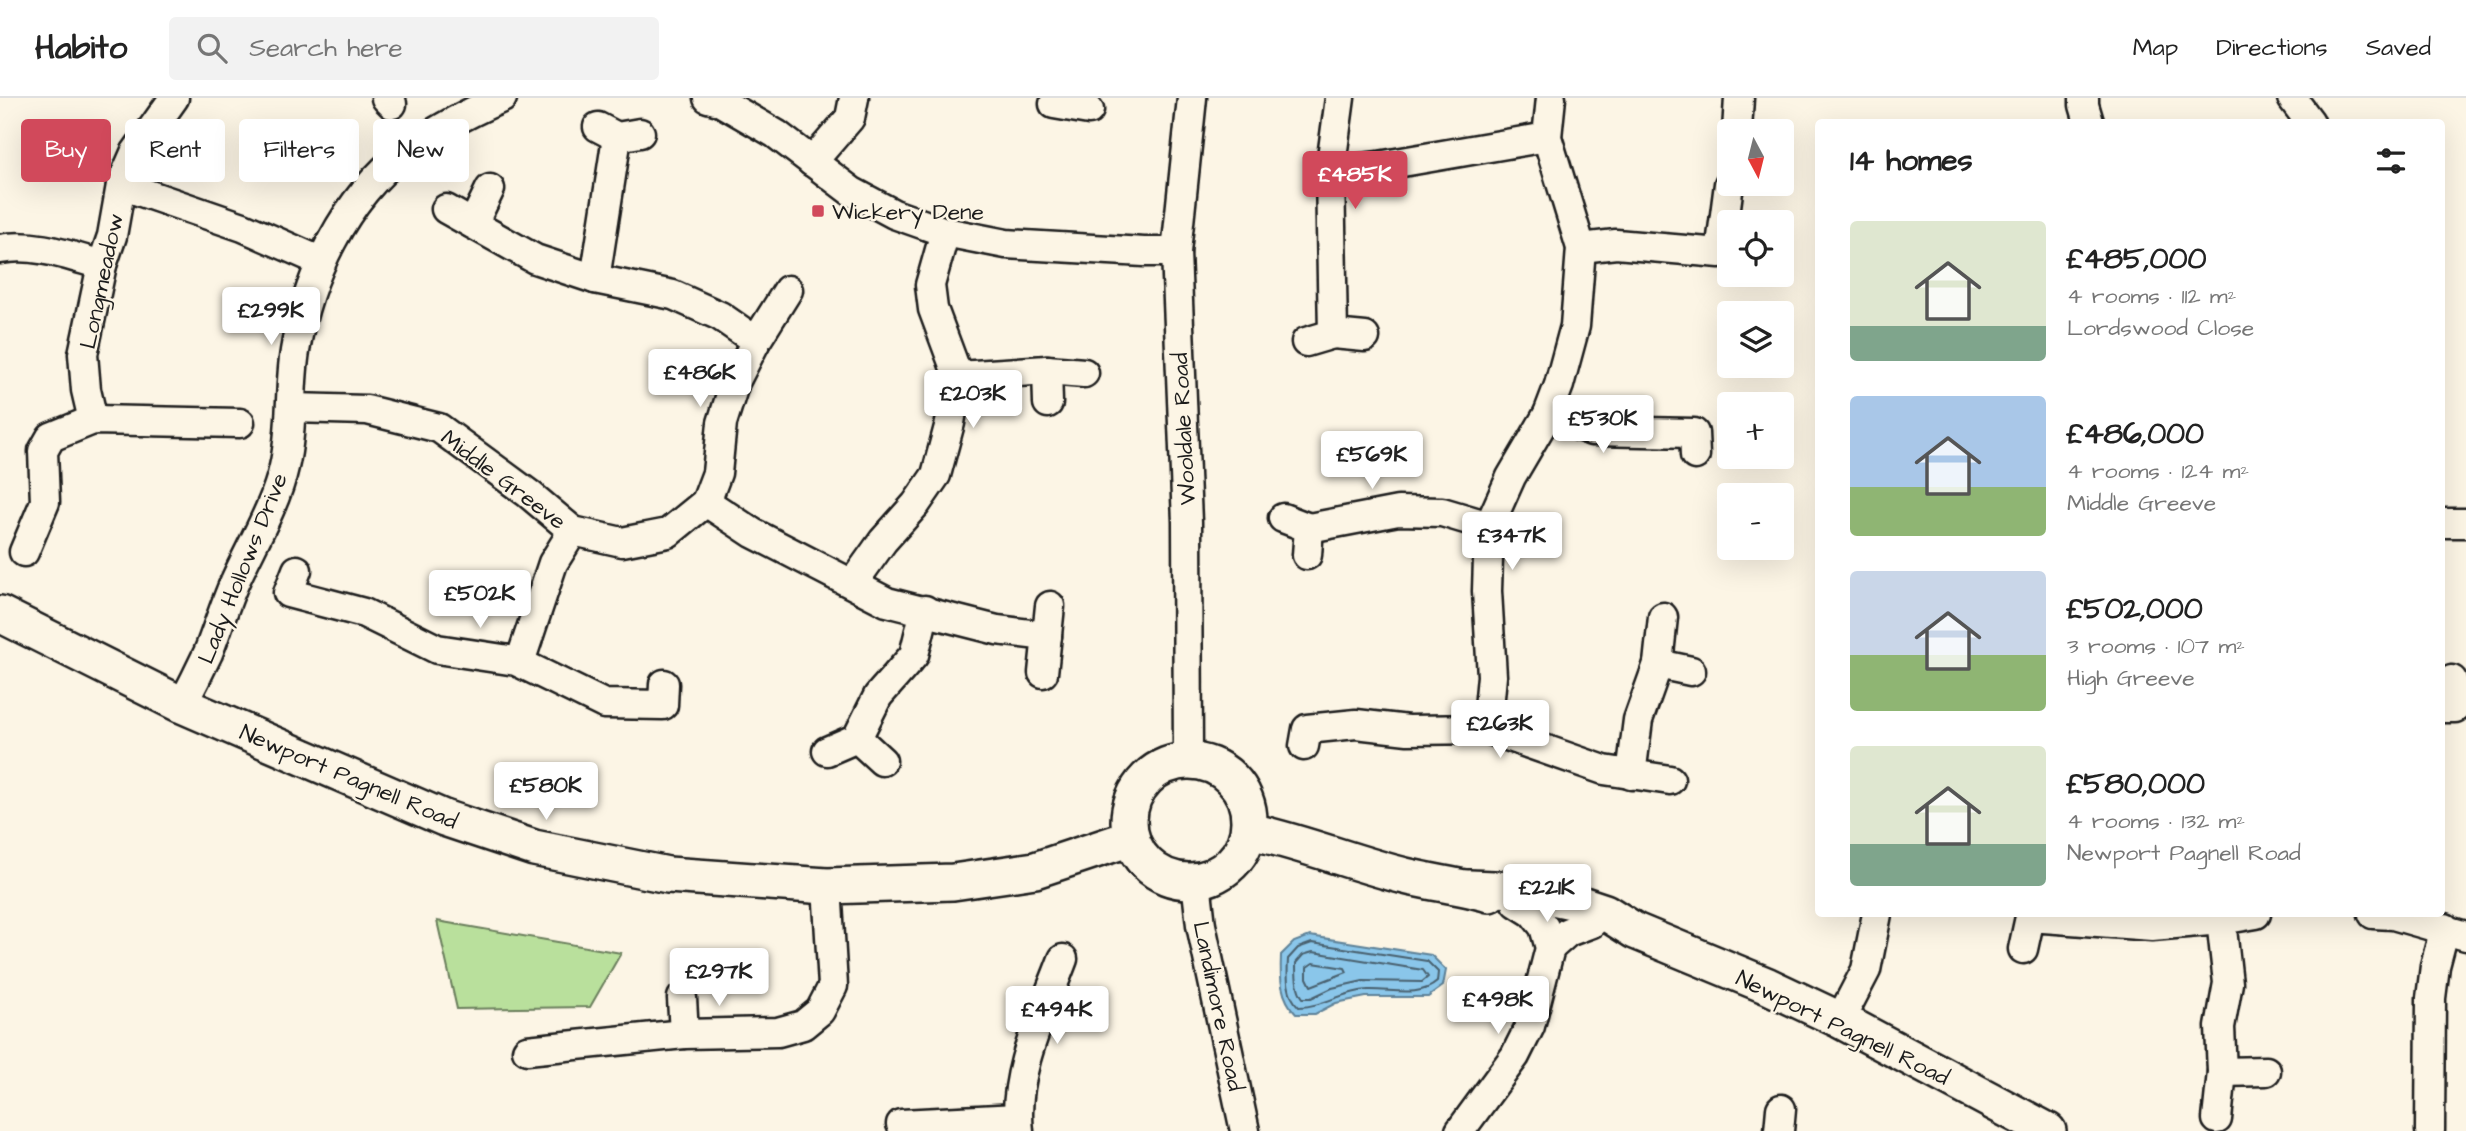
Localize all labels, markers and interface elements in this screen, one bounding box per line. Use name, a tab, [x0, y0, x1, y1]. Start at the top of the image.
search box	[169, 17, 659, 80]
text: Habito	[35, 25, 127, 71]
icon: search	[193, 29, 231, 67]
text: Search here	[249, 30, 403, 66]
text: Map	[2133, 31, 2178, 65]
text: Directions	[2216, 31, 2328, 65]
text: Saved	[2366, 31, 2431, 65]
chip: Buy	[21, 119, 111, 182]
chip: Rent	[125, 119, 225, 182]
chip: Filters	[239, 119, 359, 182]
chip: New	[373, 119, 469, 182]
north arrow	[1717, 119, 1794, 196]
map controls	[1717, 119, 1794, 560]
text: 14 homes	[1850, 140, 1973, 182]
icon: filters	[2372, 142, 2410, 180]
pin: £485K	[1306, 152, 1404, 211]
text: £485K	[1318, 158, 1392, 190]
place label: Wickery Dene	[832, 196, 984, 229]
marker: Wickery Dene	[810, 203, 826, 219]
button: locate	[1717, 210, 1794, 287]
street label: Longmeadow	[72, 211, 133, 352]
text: £485,000	[2067, 238, 2206, 280]
icon: home	[1906, 249, 1990, 333]
text: 4 rooms · 112 m²	[2067, 280, 2236, 312]
pin: £299K	[222, 288, 320, 347]
text: £299K	[238, 294, 304, 326]
button: layers	[1717, 301, 1794, 378]
text: Lordswood Close	[2067, 312, 2254, 344]
pin: £486K	[651, 350, 749, 409]
street label: Wooldale Road	[1164, 352, 1204, 506]
text: £486K	[664, 356, 736, 388]
pin: £203K	[924, 370, 1022, 430]
text: £203K	[940, 377, 1006, 409]
button: +	[1717, 392, 1794, 469]
pin: £530K	[1554, 396, 1652, 455]
text: £530K	[1569, 402, 1637, 434]
text: £486,000	[2067, 413, 2204, 455]
street label: Middle Greeve	[434, 422, 573, 537]
icon: home	[1906, 424, 1990, 508]
pin: £569K	[1323, 432, 1421, 491]
text: £569K	[1337, 438, 1407, 470]
text: 4 rooms · 124 m²	[2067, 455, 2249, 487]
street label: Lady Hollows Drive	[190, 468, 297, 669]
button: −	[1717, 483, 1794, 560]
text: Middle Greeve	[2067, 487, 2216, 519]
pin: £347K	[1463, 512, 1561, 572]
text: £347K	[1478, 519, 1546, 551]
pin: £502K	[431, 570, 529, 630]
text: £502K	[445, 577, 515, 609]
text: £502,000	[2067, 588, 2203, 630]
icon: home	[1906, 599, 1990, 683]
text: 3 rooms · 107 m²	[2067, 630, 2245, 662]
text: High Greeve	[2067, 662, 2195, 694]
pin: £263K	[1451, 700, 1549, 760]
text: £263K	[1467, 707, 1533, 739]
street label: Newport Pagnell Road	[234, 717, 463, 838]
pin: £580K	[497, 762, 595, 822]
text: £580,000	[2067, 763, 2205, 805]
text: £580K	[510, 769, 582, 801]
icon: home	[1906, 774, 1990, 858]
text: 4 rooms · 132 m²	[2067, 805, 2245, 837]
text: Newport Pagnell Road	[2067, 837, 2301, 869]
pin: £221K	[1498, 864, 1596, 924]
text: £221K	[1519, 871, 1575, 903]
street label: Landimore Road	[1184, 919, 1252, 1094]
pin: £297K	[670, 948, 768, 1008]
text: £297K	[686, 955, 752, 987]
street label: Newport Pagnell Road	[1730, 962, 1955, 1095]
pin: £498K	[1449, 976, 1547, 1036]
text: £498K	[1463, 983, 1533, 1015]
pin: £494K	[1008, 986, 1106, 1046]
text: £494K	[1022, 993, 1092, 1025]

